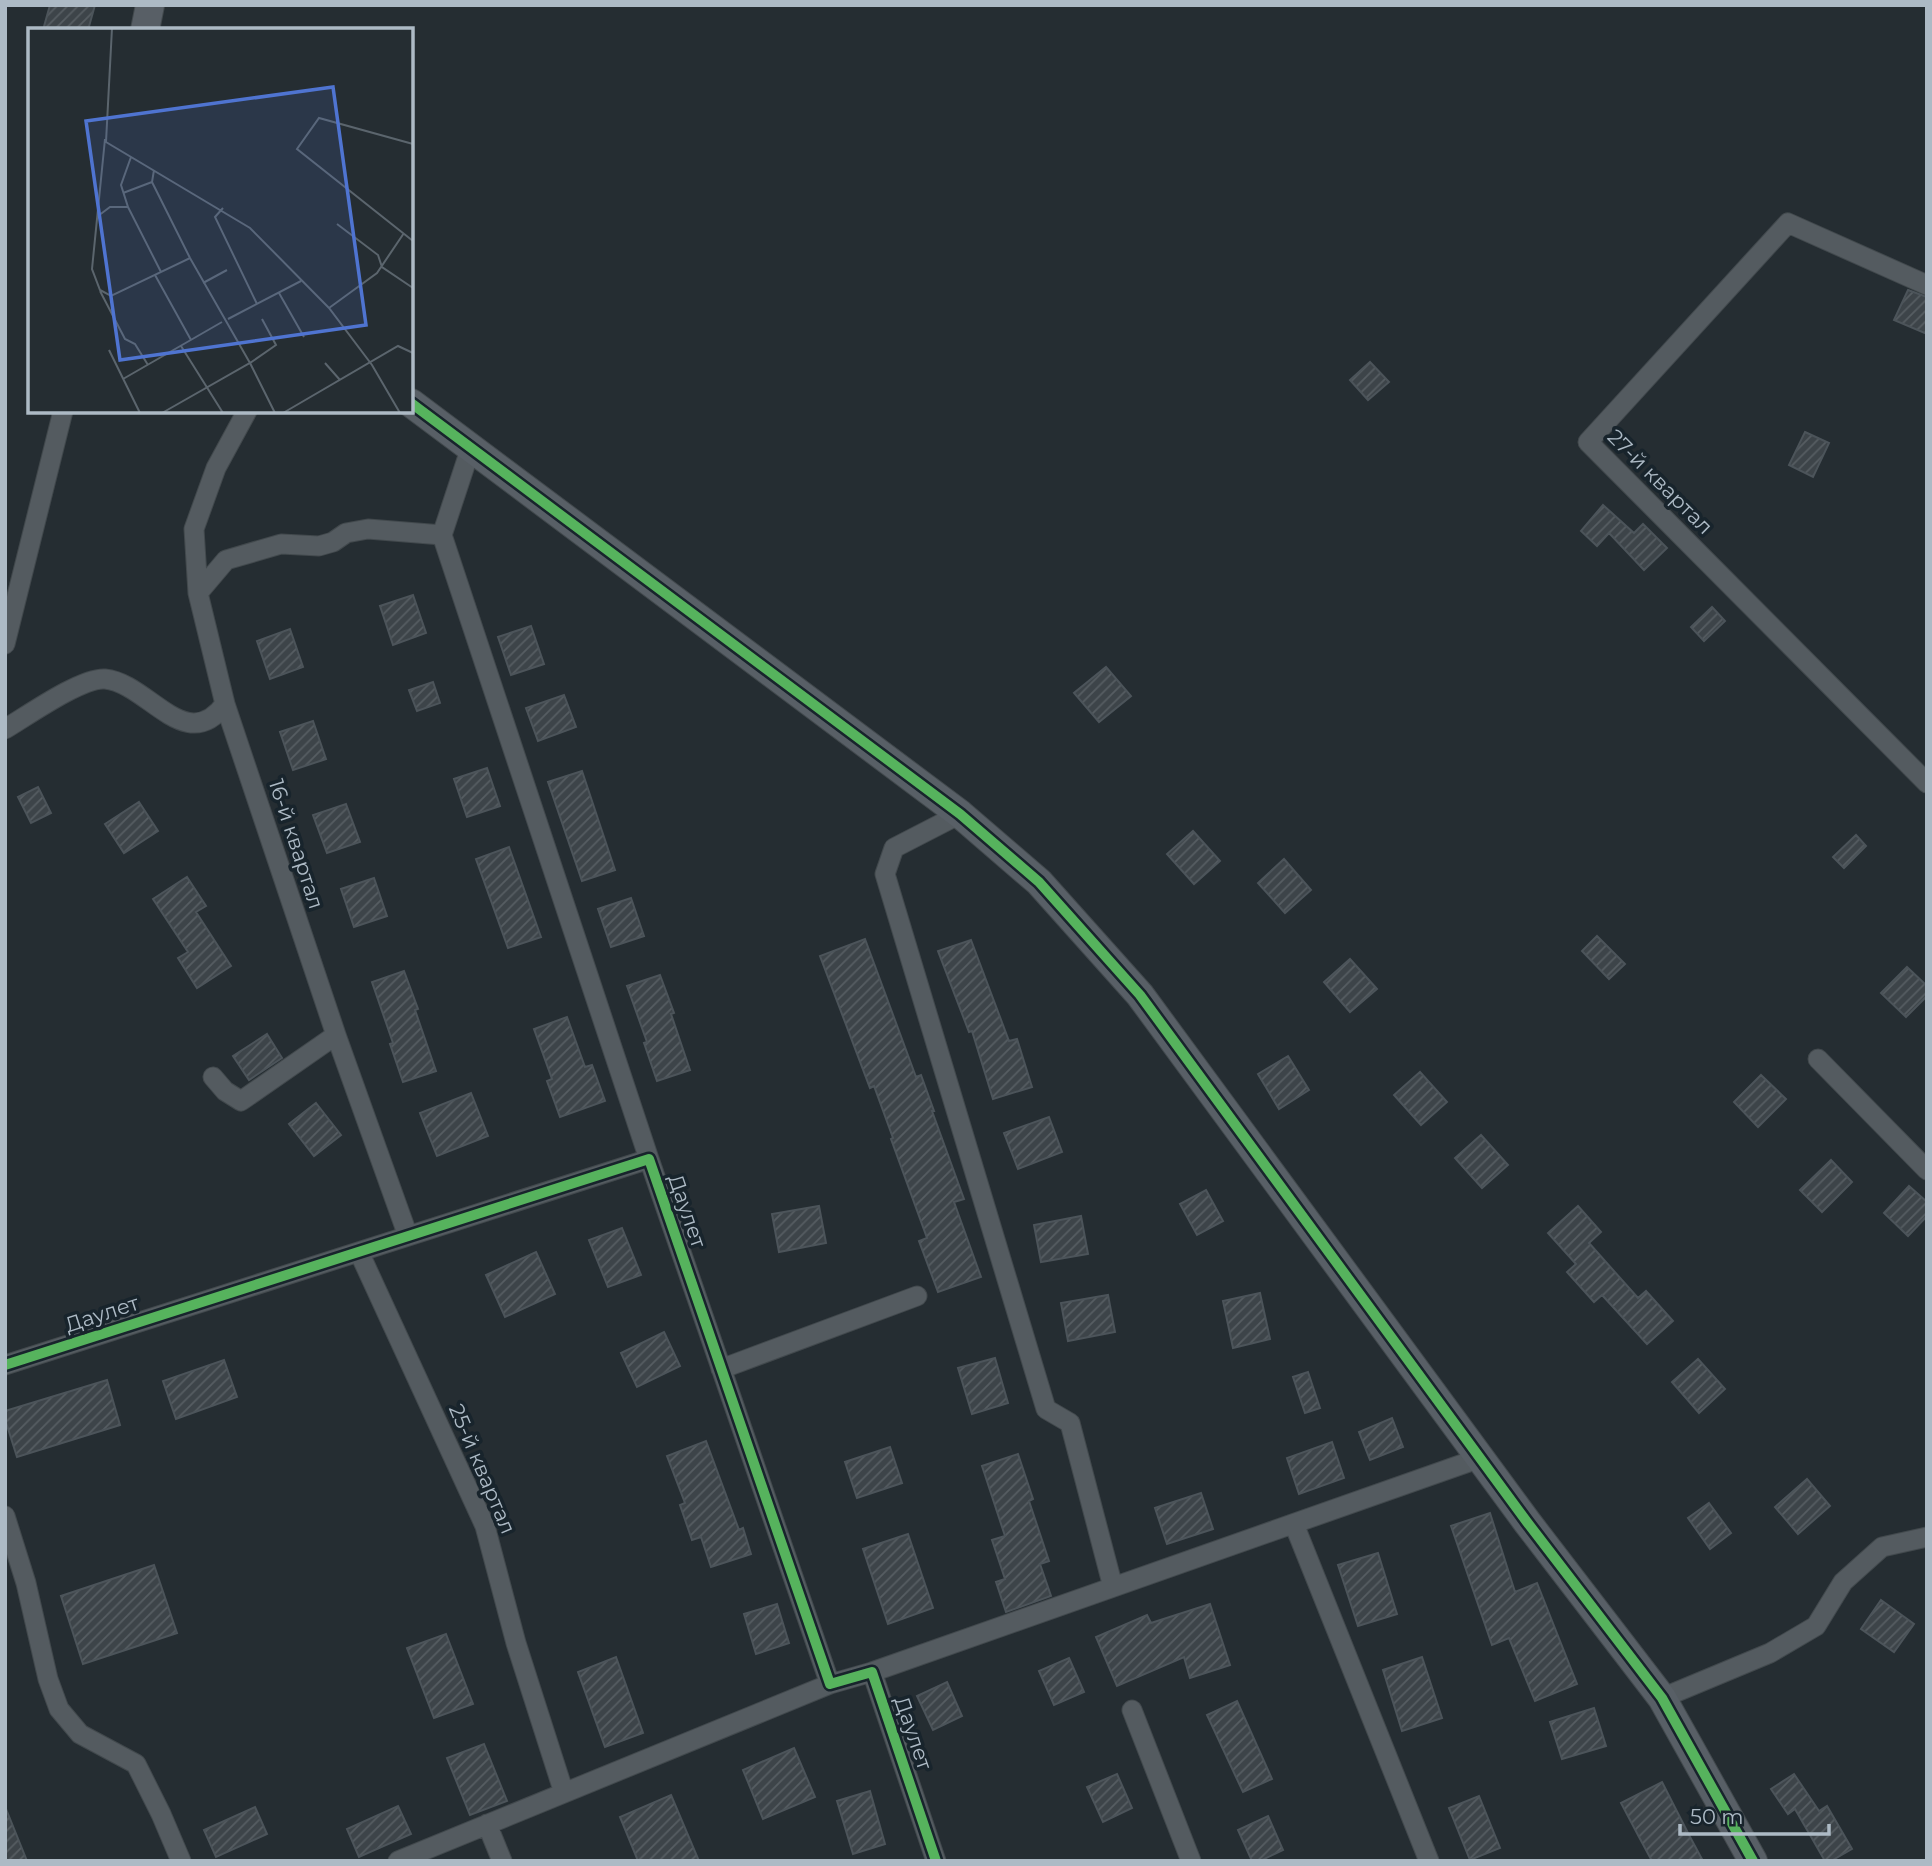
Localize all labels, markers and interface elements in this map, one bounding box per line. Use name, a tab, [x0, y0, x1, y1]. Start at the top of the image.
inset map	[28, 28, 413, 413]
street label: 27-й квартал	[1603, 424, 1718, 539]
street label: 16-й квартал	[264, 776, 329, 912]
street label: Даулет	[663, 1171, 712, 1251]
street label: Даулет	[62, 1290, 142, 1337]
street label: 25-й квартал	[444, 1400, 521, 1537]
street label: Даулет	[889, 1693, 938, 1773]
scale bar	[1680, 1792, 1829, 1836]
text: 50 m	[1690, 1804, 1744, 1829]

